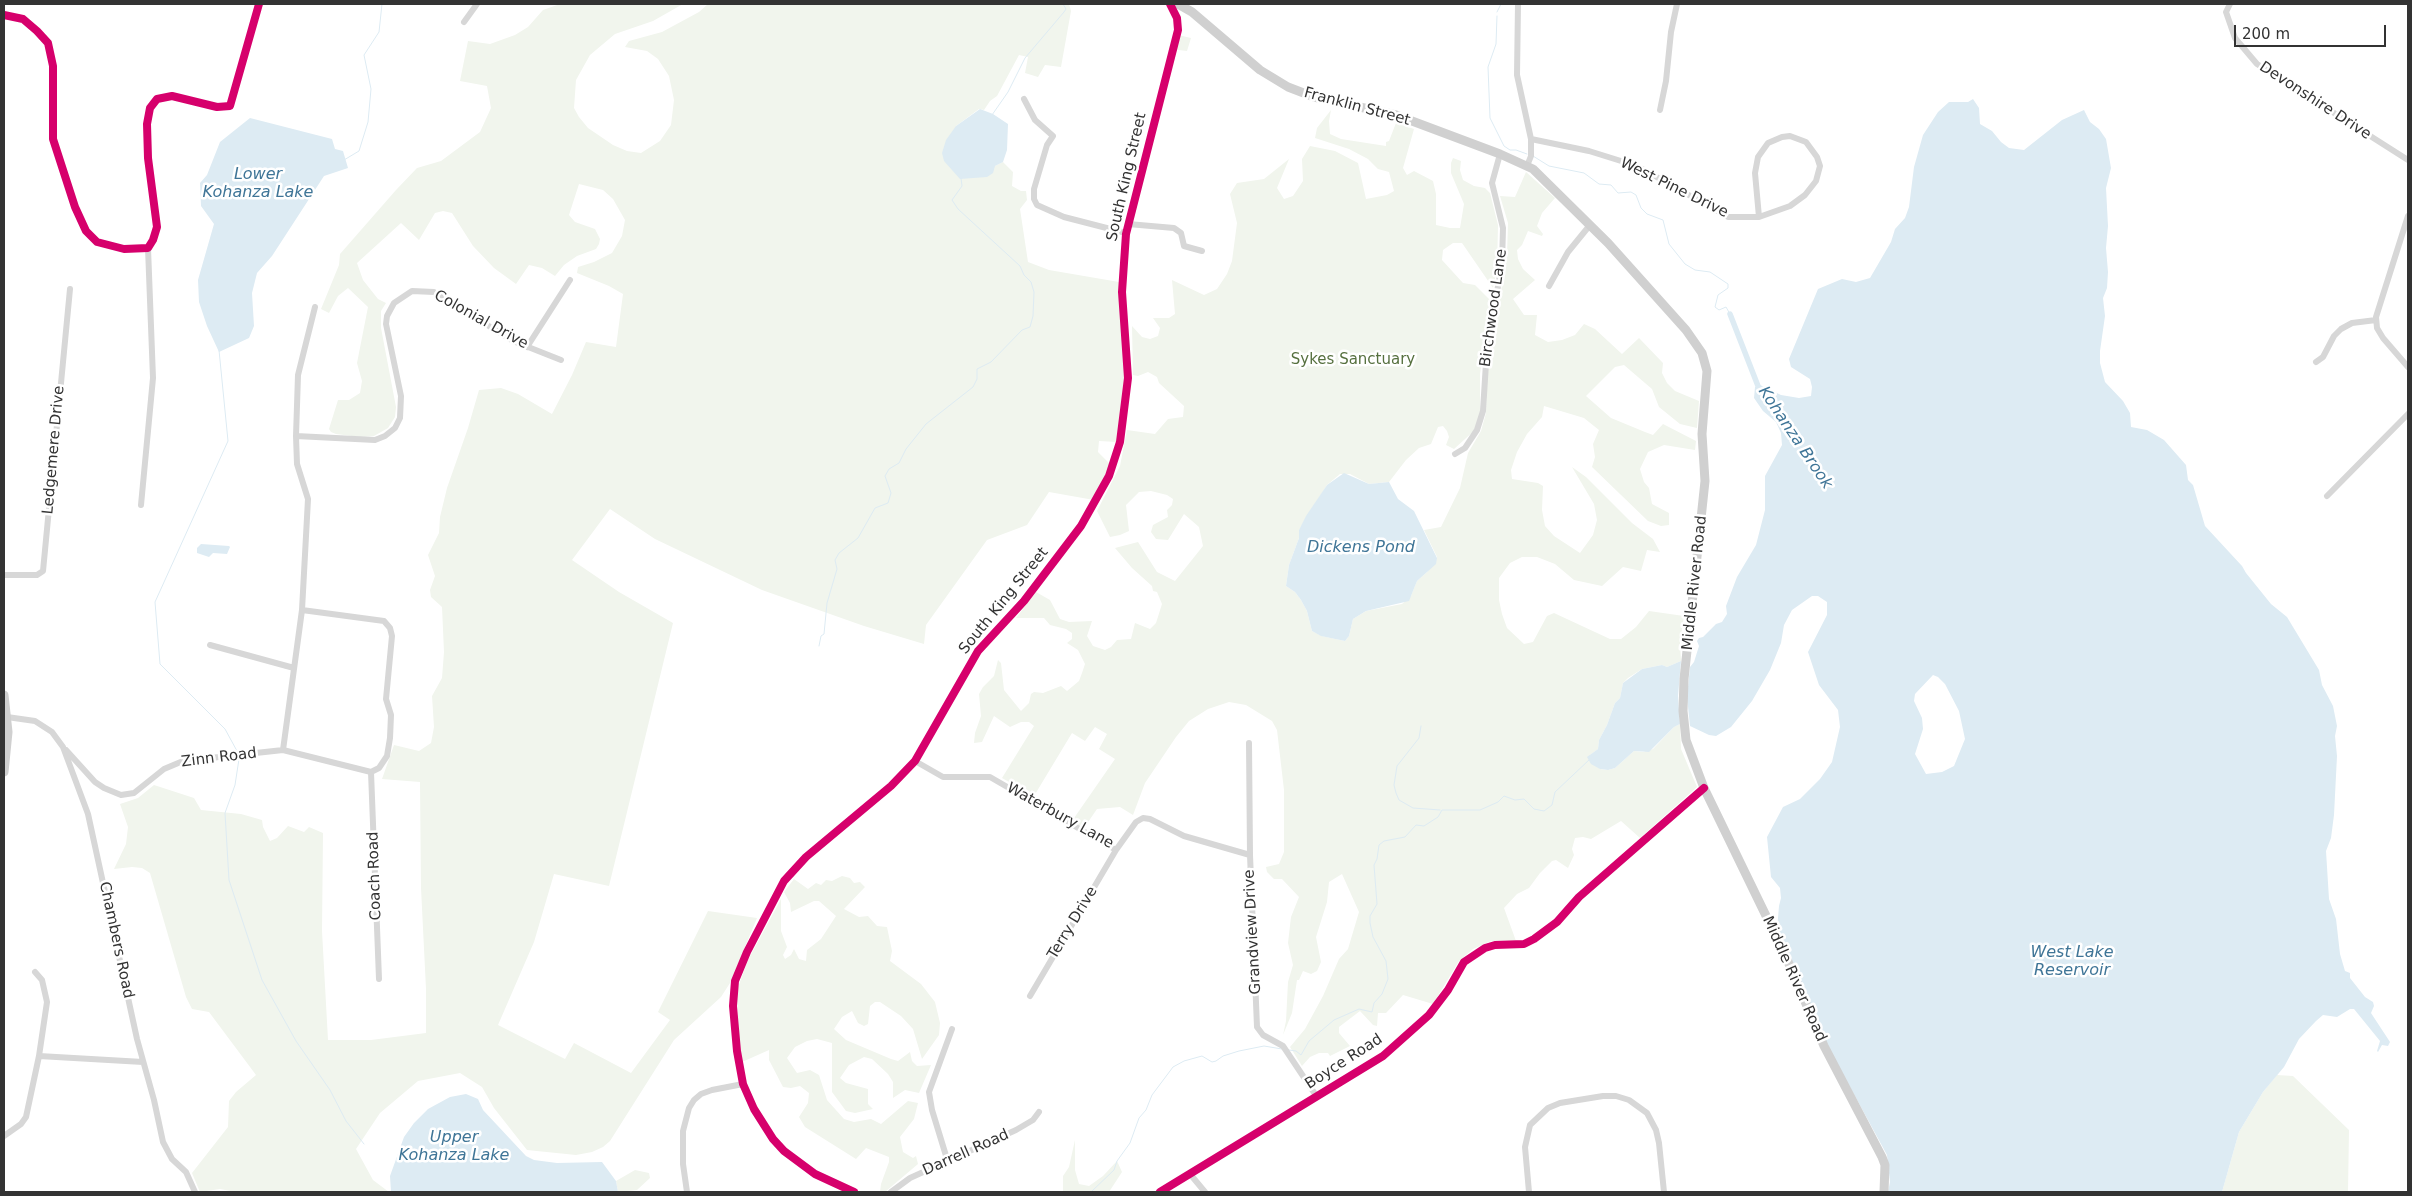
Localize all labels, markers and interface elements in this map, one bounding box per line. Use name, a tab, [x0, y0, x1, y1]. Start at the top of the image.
scale bar	[2237, 15, 2390, 47]
text: 200 m	[2242, 25, 2290, 43]
street label: Devonshire Drive	[2256, 58, 2374, 144]
street label: Franklin Street	[1302, 84, 1412, 130]
street label: South King Street	[1103, 111, 1151, 243]
street label: West Pine Drive	[1617, 154, 1731, 222]
water label: Lower Kohanza Lake	[203, 165, 313, 203]
street label: Birchwood Lane	[1477, 248, 1511, 368]
street label: Colonial Drive	[431, 287, 531, 353]
park label: Sykes Sanctuary	[1291, 351, 1415, 369]
water label: Kohanza Brook	[1754, 383, 1836, 493]
street label: Ledgemere Drive	[39, 385, 69, 515]
street label: Middle River Road	[1679, 515, 1711, 651]
water label: Dickens Pond	[1307, 538, 1415, 558]
street label: South King Street	[956, 544, 1052, 658]
street label: Zinn Road	[180, 744, 258, 772]
street label: Waterbury Lane	[1003, 779, 1117, 853]
street label: Coach Road	[364, 831, 386, 921]
street label: Grandview Drive	[1241, 869, 1265, 995]
street label: Chambers Road	[95, 880, 137, 1000]
street label: Terry Drive	[1044, 883, 1102, 963]
street label: Middle River Road	[1758, 913, 1830, 1045]
water label: West Lake Reservoir	[2030, 943, 2114, 981]
street label: Boyce Road	[1302, 1030, 1386, 1094]
street label: Darrell Road	[920, 1126, 1012, 1180]
water label: Upper Kohanza Lake	[399, 1128, 509, 1166]

